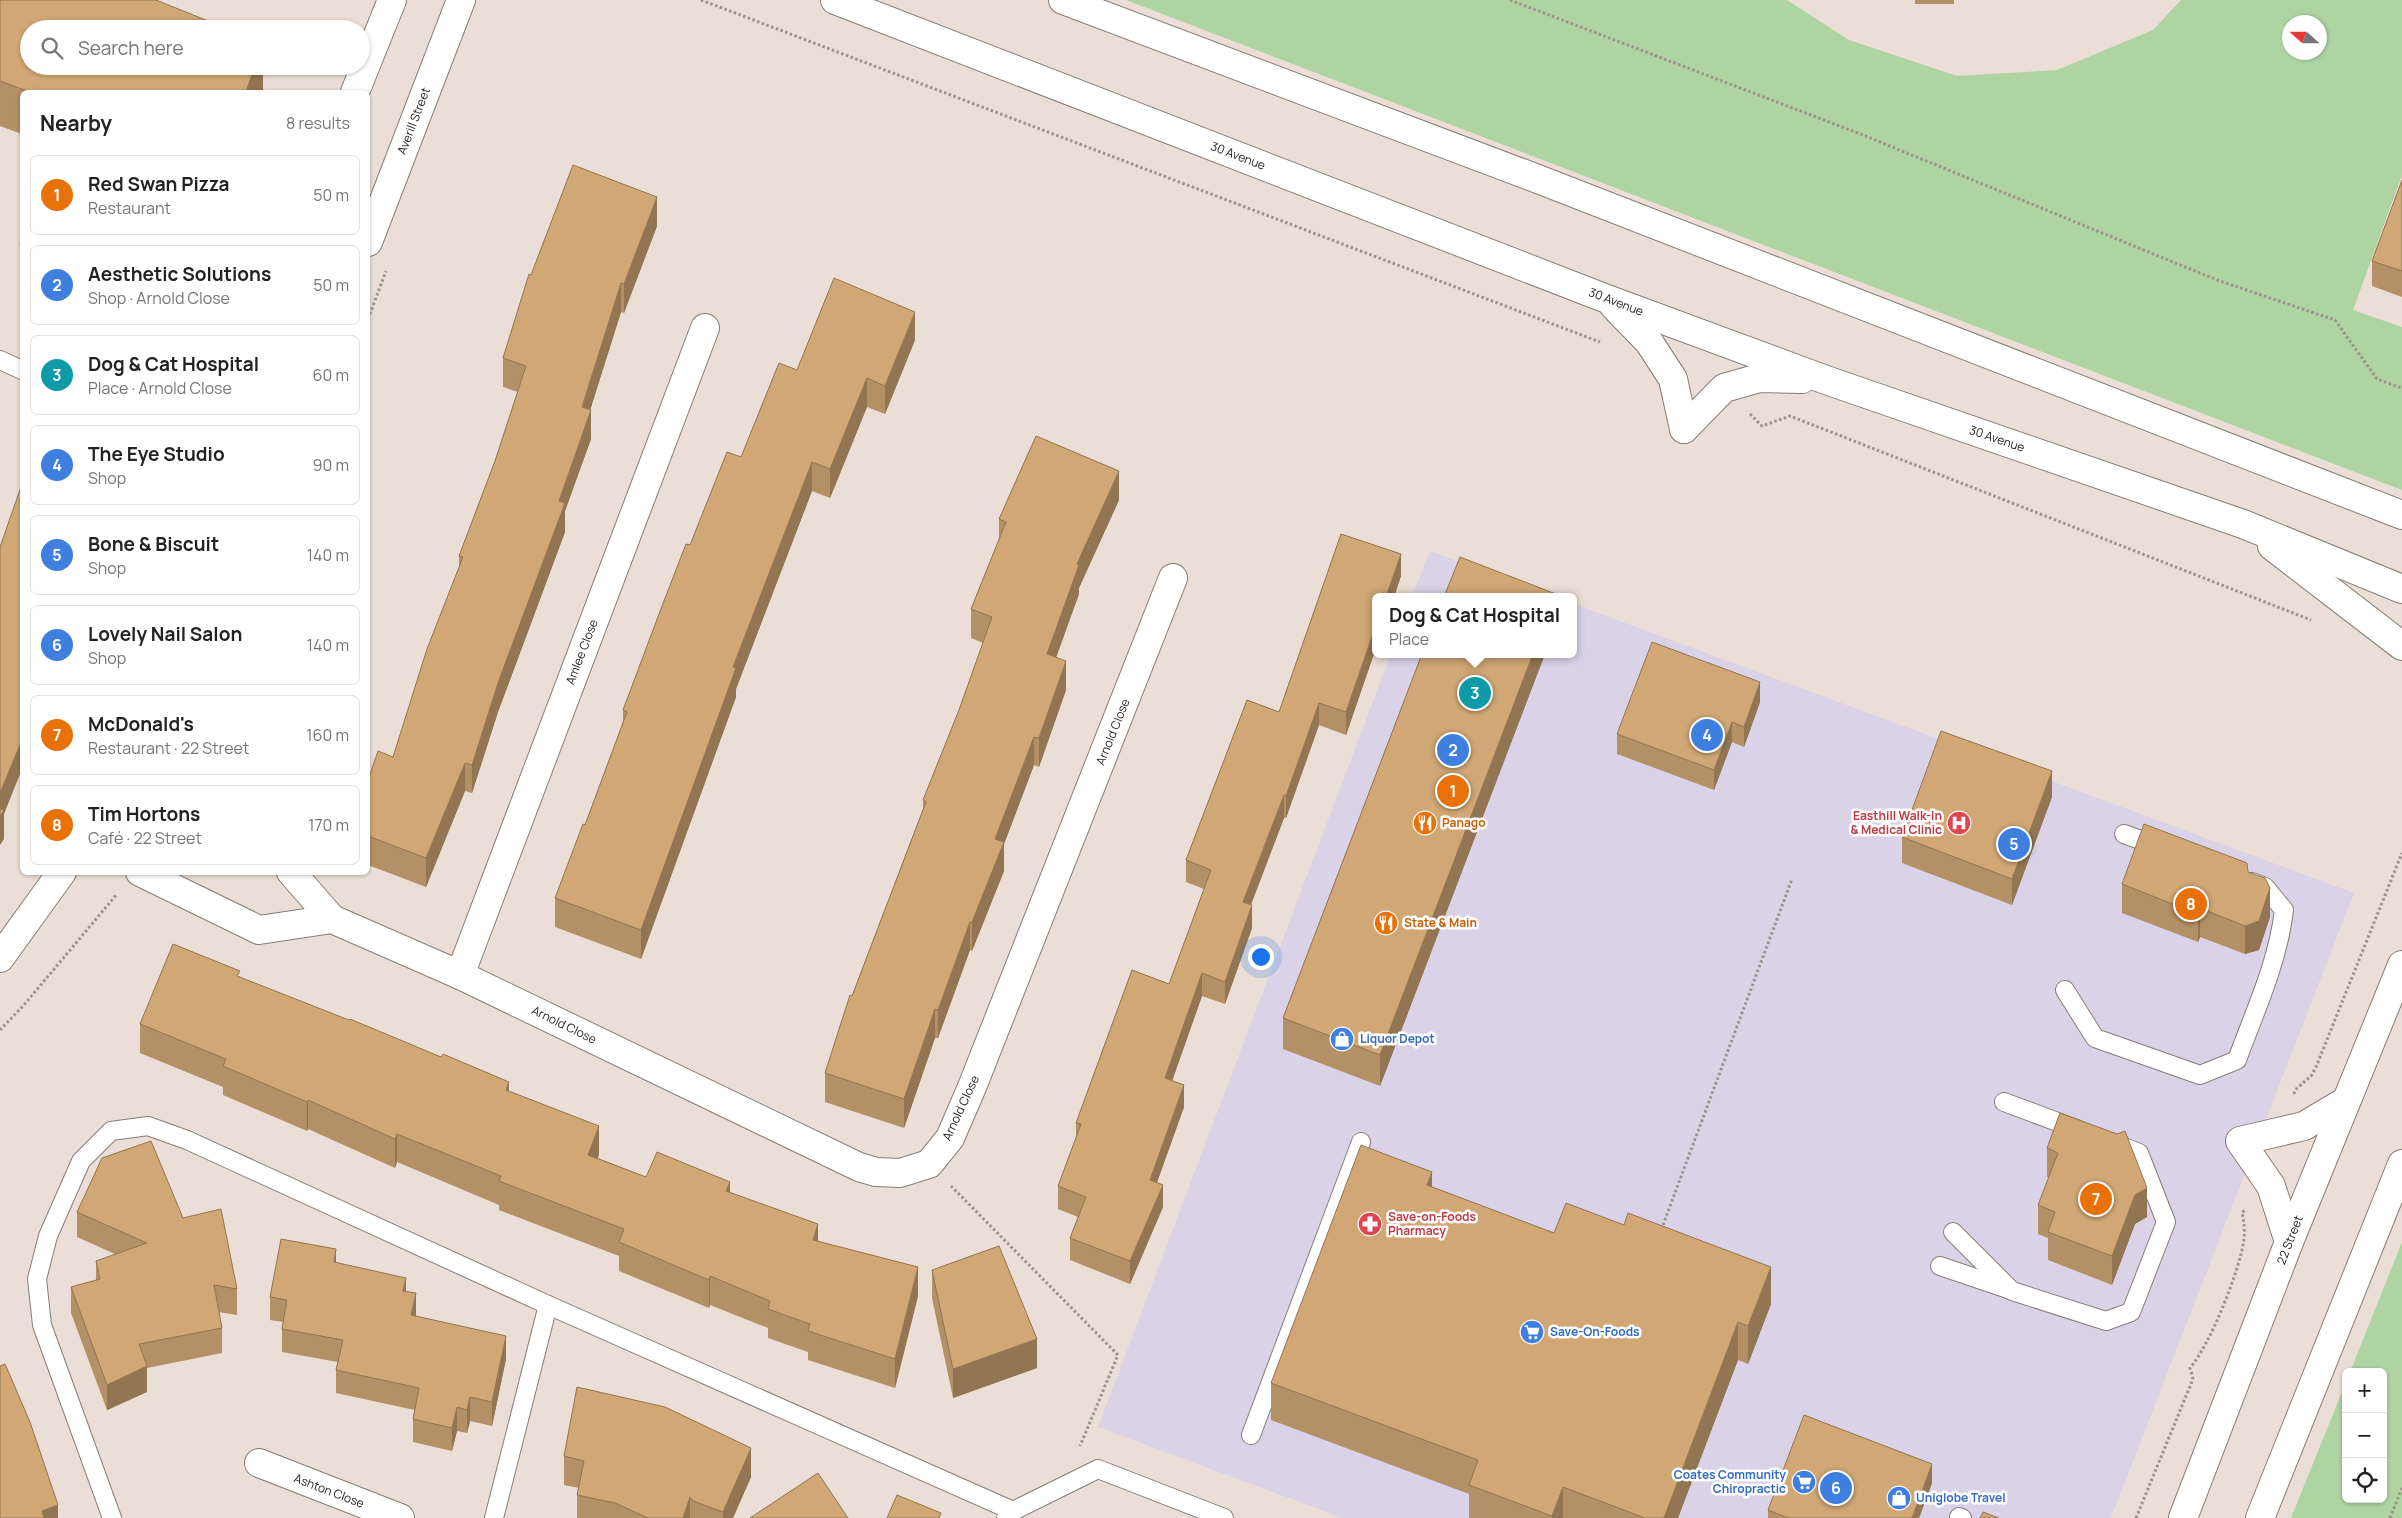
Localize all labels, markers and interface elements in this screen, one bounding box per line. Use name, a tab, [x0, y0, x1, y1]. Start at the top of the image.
north arrow	[2282, 15, 2327, 60]
search box	[20, 20, 370, 75]
icon: search	[38, 34, 66, 62]
text: Search here	[78, 35, 184, 61]
street label: Averill Street	[393, 85, 434, 157]
text: Nearby	[40, 109, 112, 137]
text: 8 results	[286, 112, 350, 134]
street label: 30 Avenue	[1208, 137, 1268, 174]
text: Red Swan Pizza	[88, 171, 229, 197]
text: 1	[53, 184, 61, 206]
text: 50 m	[313, 184, 349, 206]
text: Restaurant	[88, 197, 171, 219]
text: Aesthetic Solutions	[88, 261, 271, 287]
text: 2	[52, 274, 62, 296]
text: 50 m	[313, 274, 349, 296]
street label: 30 Avenue	[1586, 283, 1646, 320]
text: Shop · Arnold Close	[88, 287, 230, 309]
text: Dog & Cat Hospital	[88, 351, 259, 377]
text: 3	[52, 364, 62, 386]
text: 60 m	[313, 364, 349, 386]
text: Place · Arnold Close	[88, 377, 232, 399]
street label: 30 Avenue	[1967, 421, 2027, 456]
text: The Eye Studio	[88, 441, 225, 467]
text: 4	[52, 454, 62, 476]
text: 90 m	[313, 454, 349, 476]
text: Shop	[88, 467, 126, 489]
text: Bone & Biscuit	[88, 531, 219, 557]
text: 5	[52, 544, 62, 566]
text: 140 m	[307, 544, 349, 566]
text: Shop	[88, 557, 126, 579]
popup	[1372, 593, 1577, 658]
text: Dog & Cat Hospital	[1389, 602, 1560, 628]
street label: Amlee Close	[561, 617, 602, 687]
text: Lovely Nail Salon	[88, 621, 242, 647]
text: Place	[1389, 628, 1429, 650]
text: 6	[52, 634, 62, 656]
text: 140 m	[307, 634, 349, 656]
text: Shop	[88, 647, 126, 669]
pin: 3	[1459, 674, 1491, 712]
street label: Arnold Close	[1092, 696, 1134, 768]
text: McDonald's	[88, 711, 194, 737]
pin: 4	[1691, 716, 1723, 754]
text: 7	[53, 724, 61, 746]
text: 160 m	[306, 724, 349, 746]
pin: 2	[1437, 731, 1469, 769]
text: Restaurant · 22 Street	[88, 737, 249, 759]
pin: 1	[1437, 772, 1469, 810]
text: Tim Hortons	[88, 801, 200, 827]
place label: Easthill Walk-In & Medical Clinic	[1850, 807, 1942, 838]
restaurant icon: Panago	[1412, 810, 1438, 836]
hospital icon: Easthill Walk-In & Medical Clinic	[1946, 810, 1972, 836]
text: 8	[52, 814, 62, 836]
text: 170 m	[308, 814, 349, 836]
place label: Panago	[1442, 814, 1486, 831]
pin: 5	[1998, 825, 2030, 863]
text: Café · 22 Street	[88, 827, 202, 849]
pin: 8	[2175, 885, 2207, 923]
restaurant icon: State & Main	[1373, 910, 1399, 936]
place label: State & Main	[1404, 914, 1477, 931]
your location	[1248, 944, 1274, 970]
street label: Arnold Close	[529, 1002, 599, 1048]
shop icon: Liquor Depot	[1329, 1026, 1355, 1052]
place label: Liquor Depot	[1360, 1030, 1435, 1047]
street label: Arnold Close	[938, 1072, 983, 1143]
pin: 7	[2080, 1180, 2112, 1218]
place label: Save-on-Foods Pharmacy	[1388, 1208, 1477, 1239]
pharmacy icon: Save-on-Foods Pharmacy	[1357, 1211, 1383, 1237]
street label: 22 Street	[2272, 1213, 2307, 1267]
supermarket icon: Save-On-Foods	[1519, 1319, 1545, 1345]
place label: Save-On-Foods	[1550, 1323, 1640, 1340]
map controls	[2342, 1368, 2387, 1503]
button: +	[2342, 1368, 2387, 1413]
button: −	[2342, 1413, 2387, 1458]
button: locate	[2342, 1458, 2387, 1503]
place label: Coates Community Chiropractic	[1674, 1466, 1786, 1497]
street label: Ashton Close	[292, 1469, 367, 1512]
supermarket icon: Coates Community Chiropractic	[1791, 1469, 1817, 1495]
pin: 6	[1820, 1469, 1852, 1507]
shop icon: Uniglobe Travel	[1886, 1485, 1912, 1511]
place label: Uniglobe Travel	[1916, 1489, 2006, 1506]

